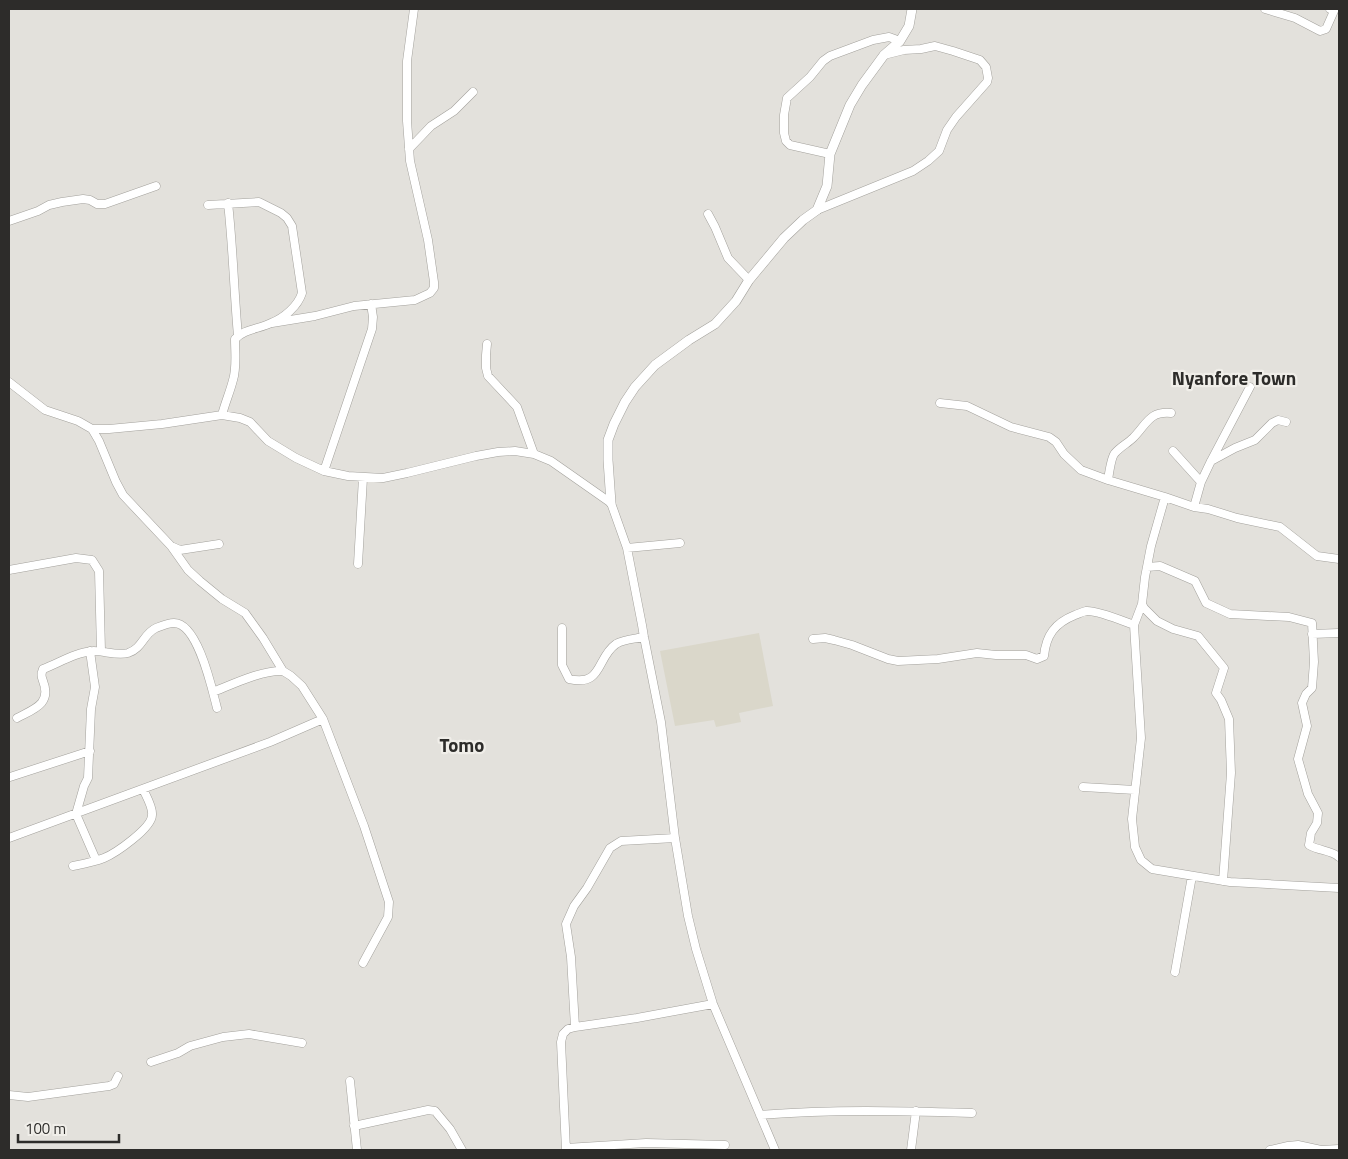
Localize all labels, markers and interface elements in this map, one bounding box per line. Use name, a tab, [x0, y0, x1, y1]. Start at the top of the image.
district label: Nyanfore Town	[1172, 363, 1296, 392]
district label: Tomo	[440, 730, 484, 759]
scale bar	[18, 1112, 119, 1144]
text: 100 m	[25, 1117, 66, 1140]

